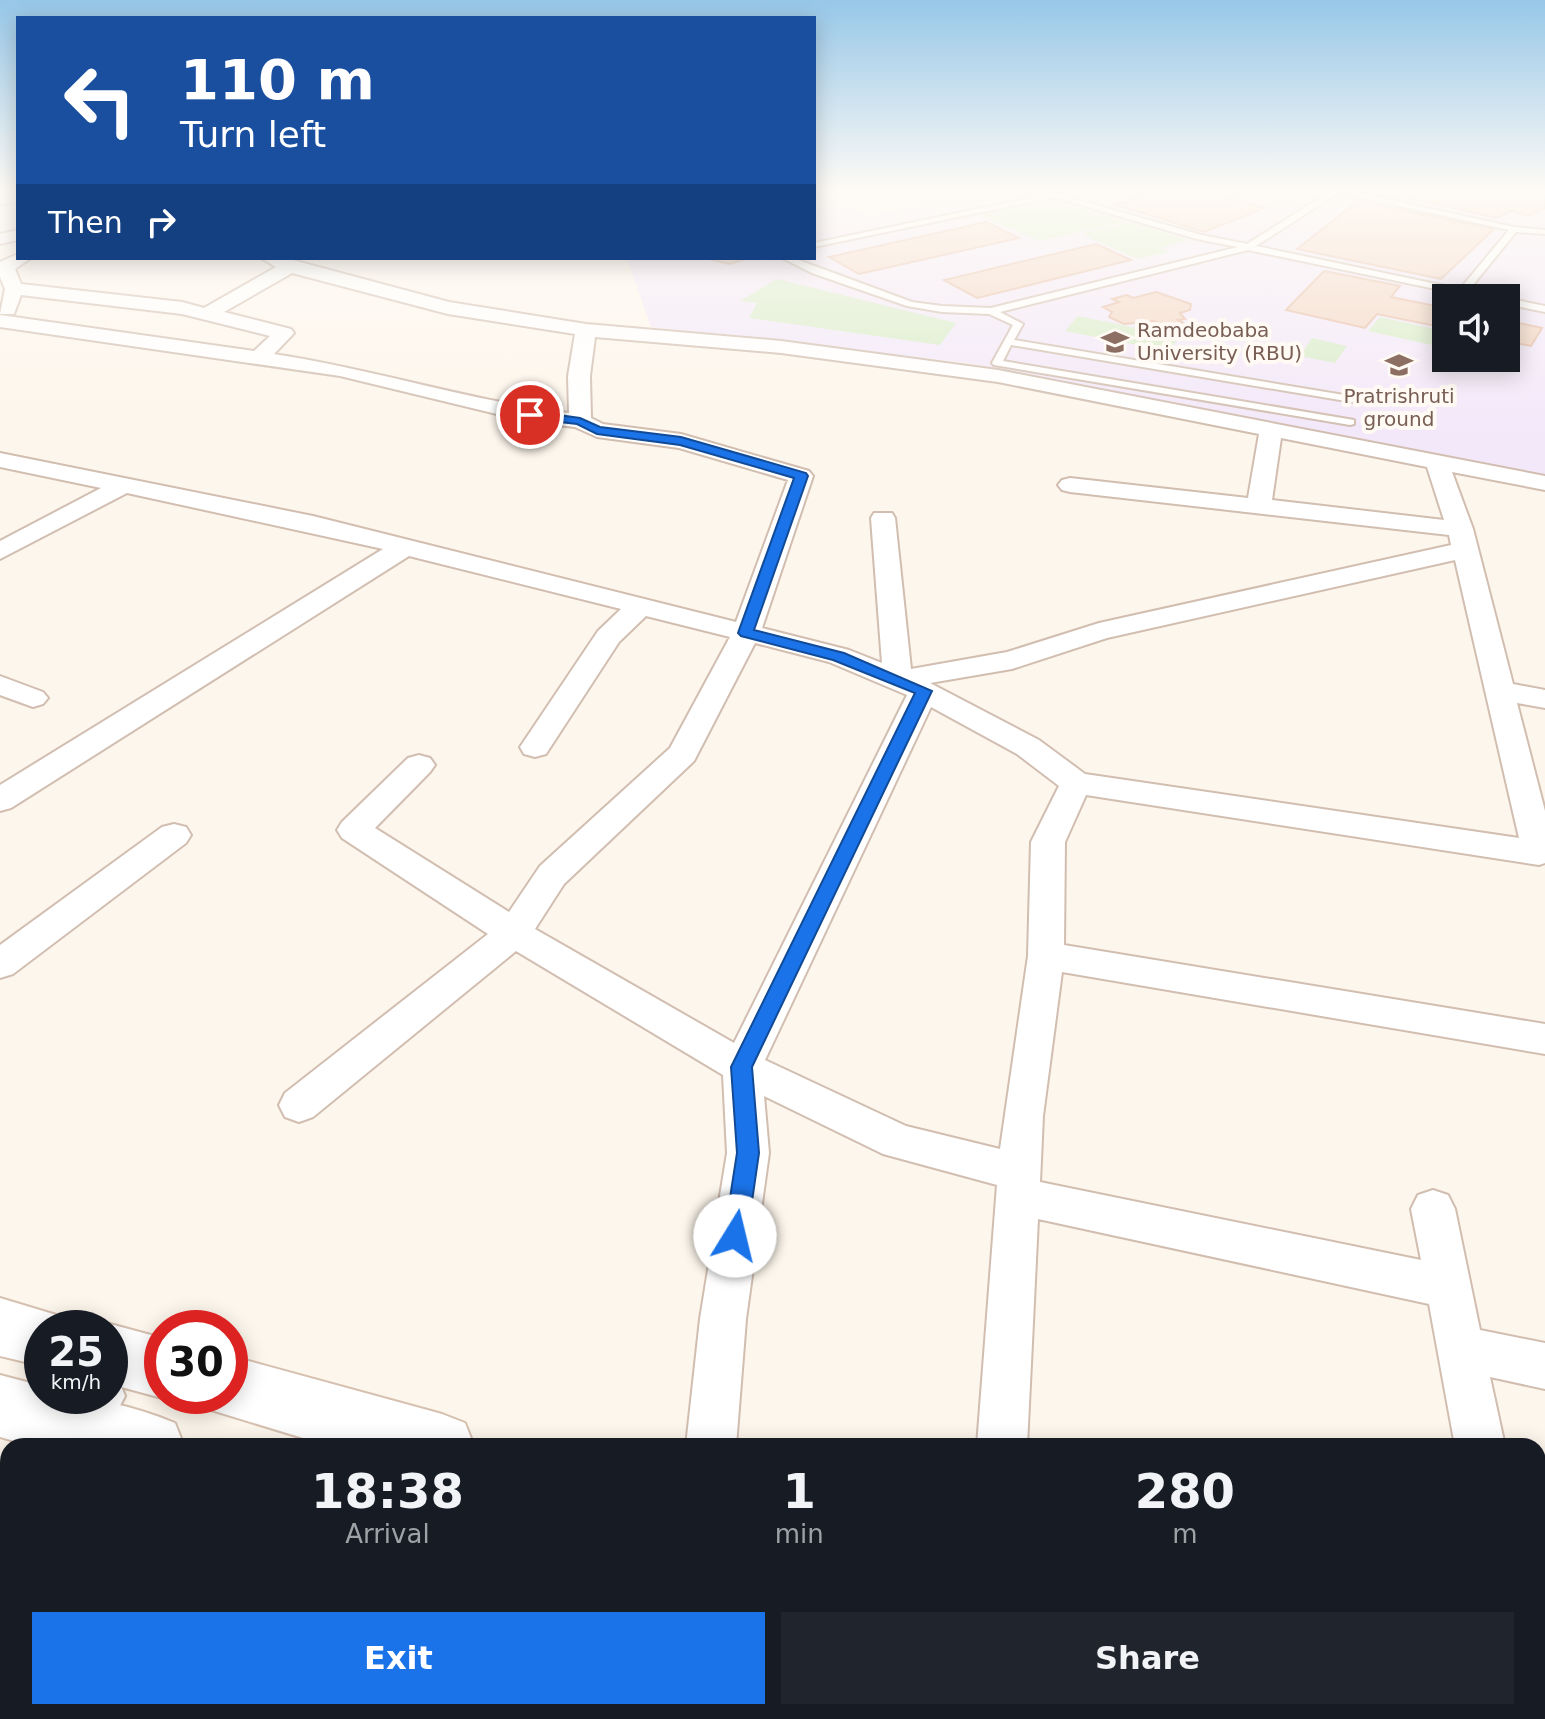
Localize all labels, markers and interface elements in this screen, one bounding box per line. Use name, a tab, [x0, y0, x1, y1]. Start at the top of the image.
text: 110 m	[180, 47, 375, 112]
icon: left	[48, 48, 152, 152]
text: Turn left	[180, 114, 326, 155]
icon: right	[139, 200, 183, 244]
text: Then	[48, 205, 123, 240]
map controls	[1432, 284, 1520, 372]
button: sound	[1432, 284, 1520, 372]
place label: Ramdeobaba University (RBU)	[1137, 318, 1302, 365]
school or university icon: Ramdeobaba University (RBU)	[1100, 327, 1130, 357]
school or university icon: Pratrishruti ground	[1384, 350, 1414, 380]
pin	[496, 381, 564, 449]
place label: Pratrishruti ground	[1343, 384, 1455, 431]
icon: arrive	[508, 393, 552, 437]
position arrow	[693, 1194, 777, 1278]
speed limit sign: 30	[144, 1310, 248, 1414]
text: 25	[48, 1329, 104, 1375]
text: km/h	[51, 1370, 101, 1394]
text: 18:38	[311, 1463, 464, 1519]
text: 1	[783, 1463, 816, 1519]
text: 280	[1135, 1463, 1235, 1519]
text: Arrival	[345, 1519, 430, 1549]
text: min	[775, 1519, 824, 1549]
text: m	[1172, 1519, 1198, 1549]
button: Exit	[32, 1612, 765, 1704]
button: Share	[781, 1612, 1514, 1704]

